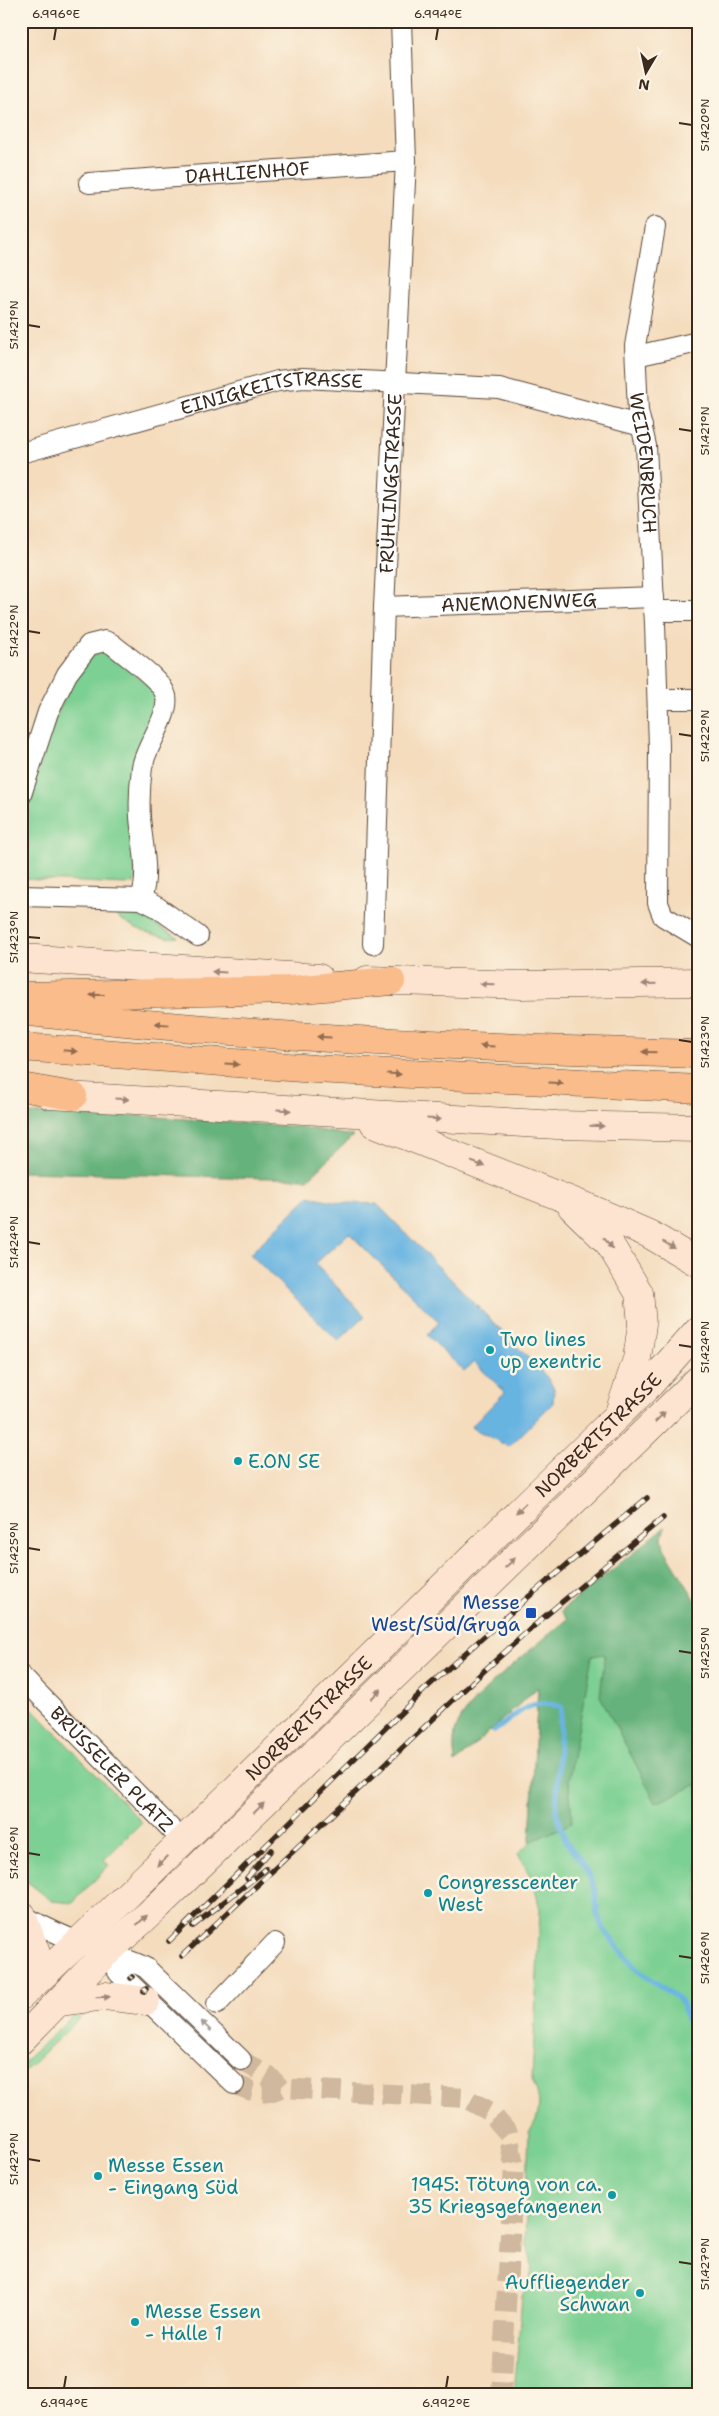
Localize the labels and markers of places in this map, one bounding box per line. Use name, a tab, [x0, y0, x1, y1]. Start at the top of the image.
place label: Two lines up exentric	[500, 1327, 602, 1374]
marker: Two lines up exentric	[484, 1344, 496, 1356]
place label: E.ON SE	[248, 1449, 320, 1474]
marker: E.ON SE	[232, 1455, 244, 1467]
place label: Messe West/Süd/Gruga	[371, 1590, 520, 1637]
marker: Messe West/Süd/Gruga	[524, 1606, 538, 1620]
place label: Congresscenter West	[438, 1870, 578, 1917]
marker: Congresscenter West	[422, 1887, 434, 1899]
place label: Messe Essen - Eingang Süd	[108, 2153, 238, 2200]
marker: Messe Essen - Eingang Süd	[92, 2170, 104, 2182]
place label: 1945: Tötung von ca. 35 Kriegsgefangenen	[408, 2172, 602, 2219]
marker: 1945: Tötung von ca. 35 Kriegsgefangenen	[606, 2189, 618, 2201]
place label: Auffliegender Schwan	[505, 2270, 630, 2317]
marker: Auffliegender Schwan	[634, 2287, 646, 2299]
place label: Messe Essen - Halle 1	[145, 2299, 261, 2346]
marker: Messe Essen - Halle 1	[129, 2316, 141, 2328]

